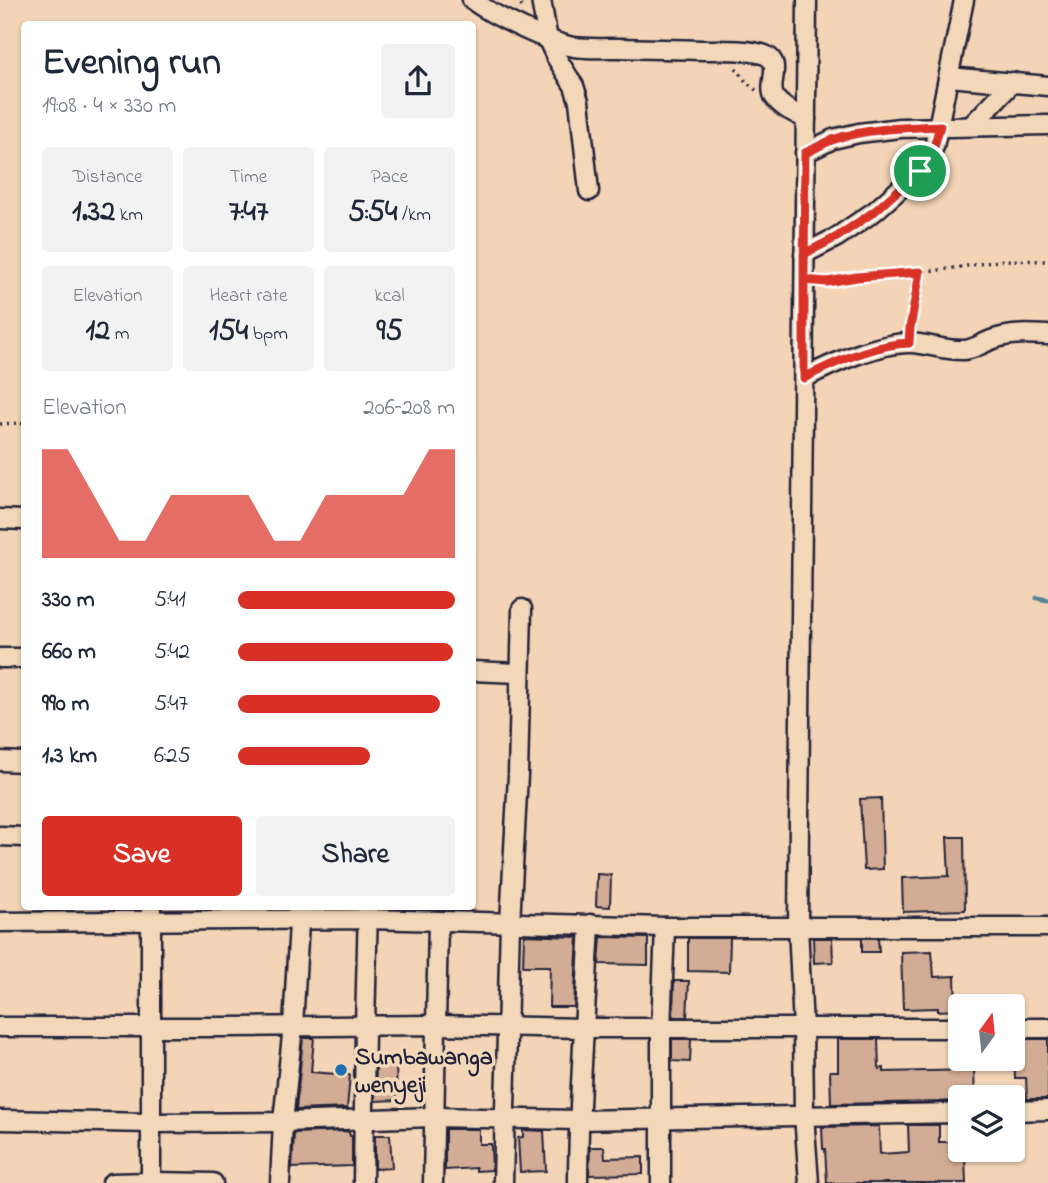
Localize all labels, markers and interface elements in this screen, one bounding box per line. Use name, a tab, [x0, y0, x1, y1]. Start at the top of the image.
text: Evening run	[42, 36, 221, 92]
button: share	[381, 44, 455, 118]
text: 19:08 · 4 × 330 m	[42, 90, 176, 123]
pin	[890, 141, 950, 201]
icon: arrive	[901, 152, 939, 190]
text: Distance	[73, 164, 143, 191]
text: Time	[230, 164, 267, 191]
text: Pace	[371, 164, 408, 191]
text: 1.32	[72, 191, 115, 235]
text: 7:47	[229, 191, 268, 235]
text: 5:54	[348, 191, 397, 235]
text: km	[115, 202, 143, 229]
text: /km	[397, 202, 431, 229]
text: Elevation	[73, 283, 142, 310]
text: Heart rate	[210, 283, 287, 310]
text: kcal	[374, 283, 405, 310]
text: 12	[86, 310, 110, 354]
text: 154	[209, 310, 248, 354]
text: 95	[376, 310, 403, 354]
text: m	[110, 321, 129, 348]
text: bpm	[248, 321, 288, 348]
text: Elevation	[42, 392, 127, 425]
text: 206–208 m	[363, 392, 455, 425]
text: 330 m	[42, 584, 95, 617]
text: 5:41	[154, 584, 186, 617]
text: 660 m	[42, 636, 96, 669]
text: 5:42	[154, 636, 190, 669]
text: 990 m	[42, 688, 89, 721]
text: 5:47	[154, 688, 188, 721]
text: 1.3 km	[42, 740, 97, 773]
text: 6:25	[154, 740, 191, 773]
button: Save	[42, 816, 242, 896]
button: Share	[256, 816, 455, 896]
north arrow	[948, 994, 1026, 1071]
map controls	[948, 994, 1025, 1162]
place label: Sumbawanga wenyeji	[355, 1041, 493, 1105]
marker: Sumbawanga wenyeji	[333, 1062, 349, 1078]
button: layers	[948, 1085, 1025, 1162]

